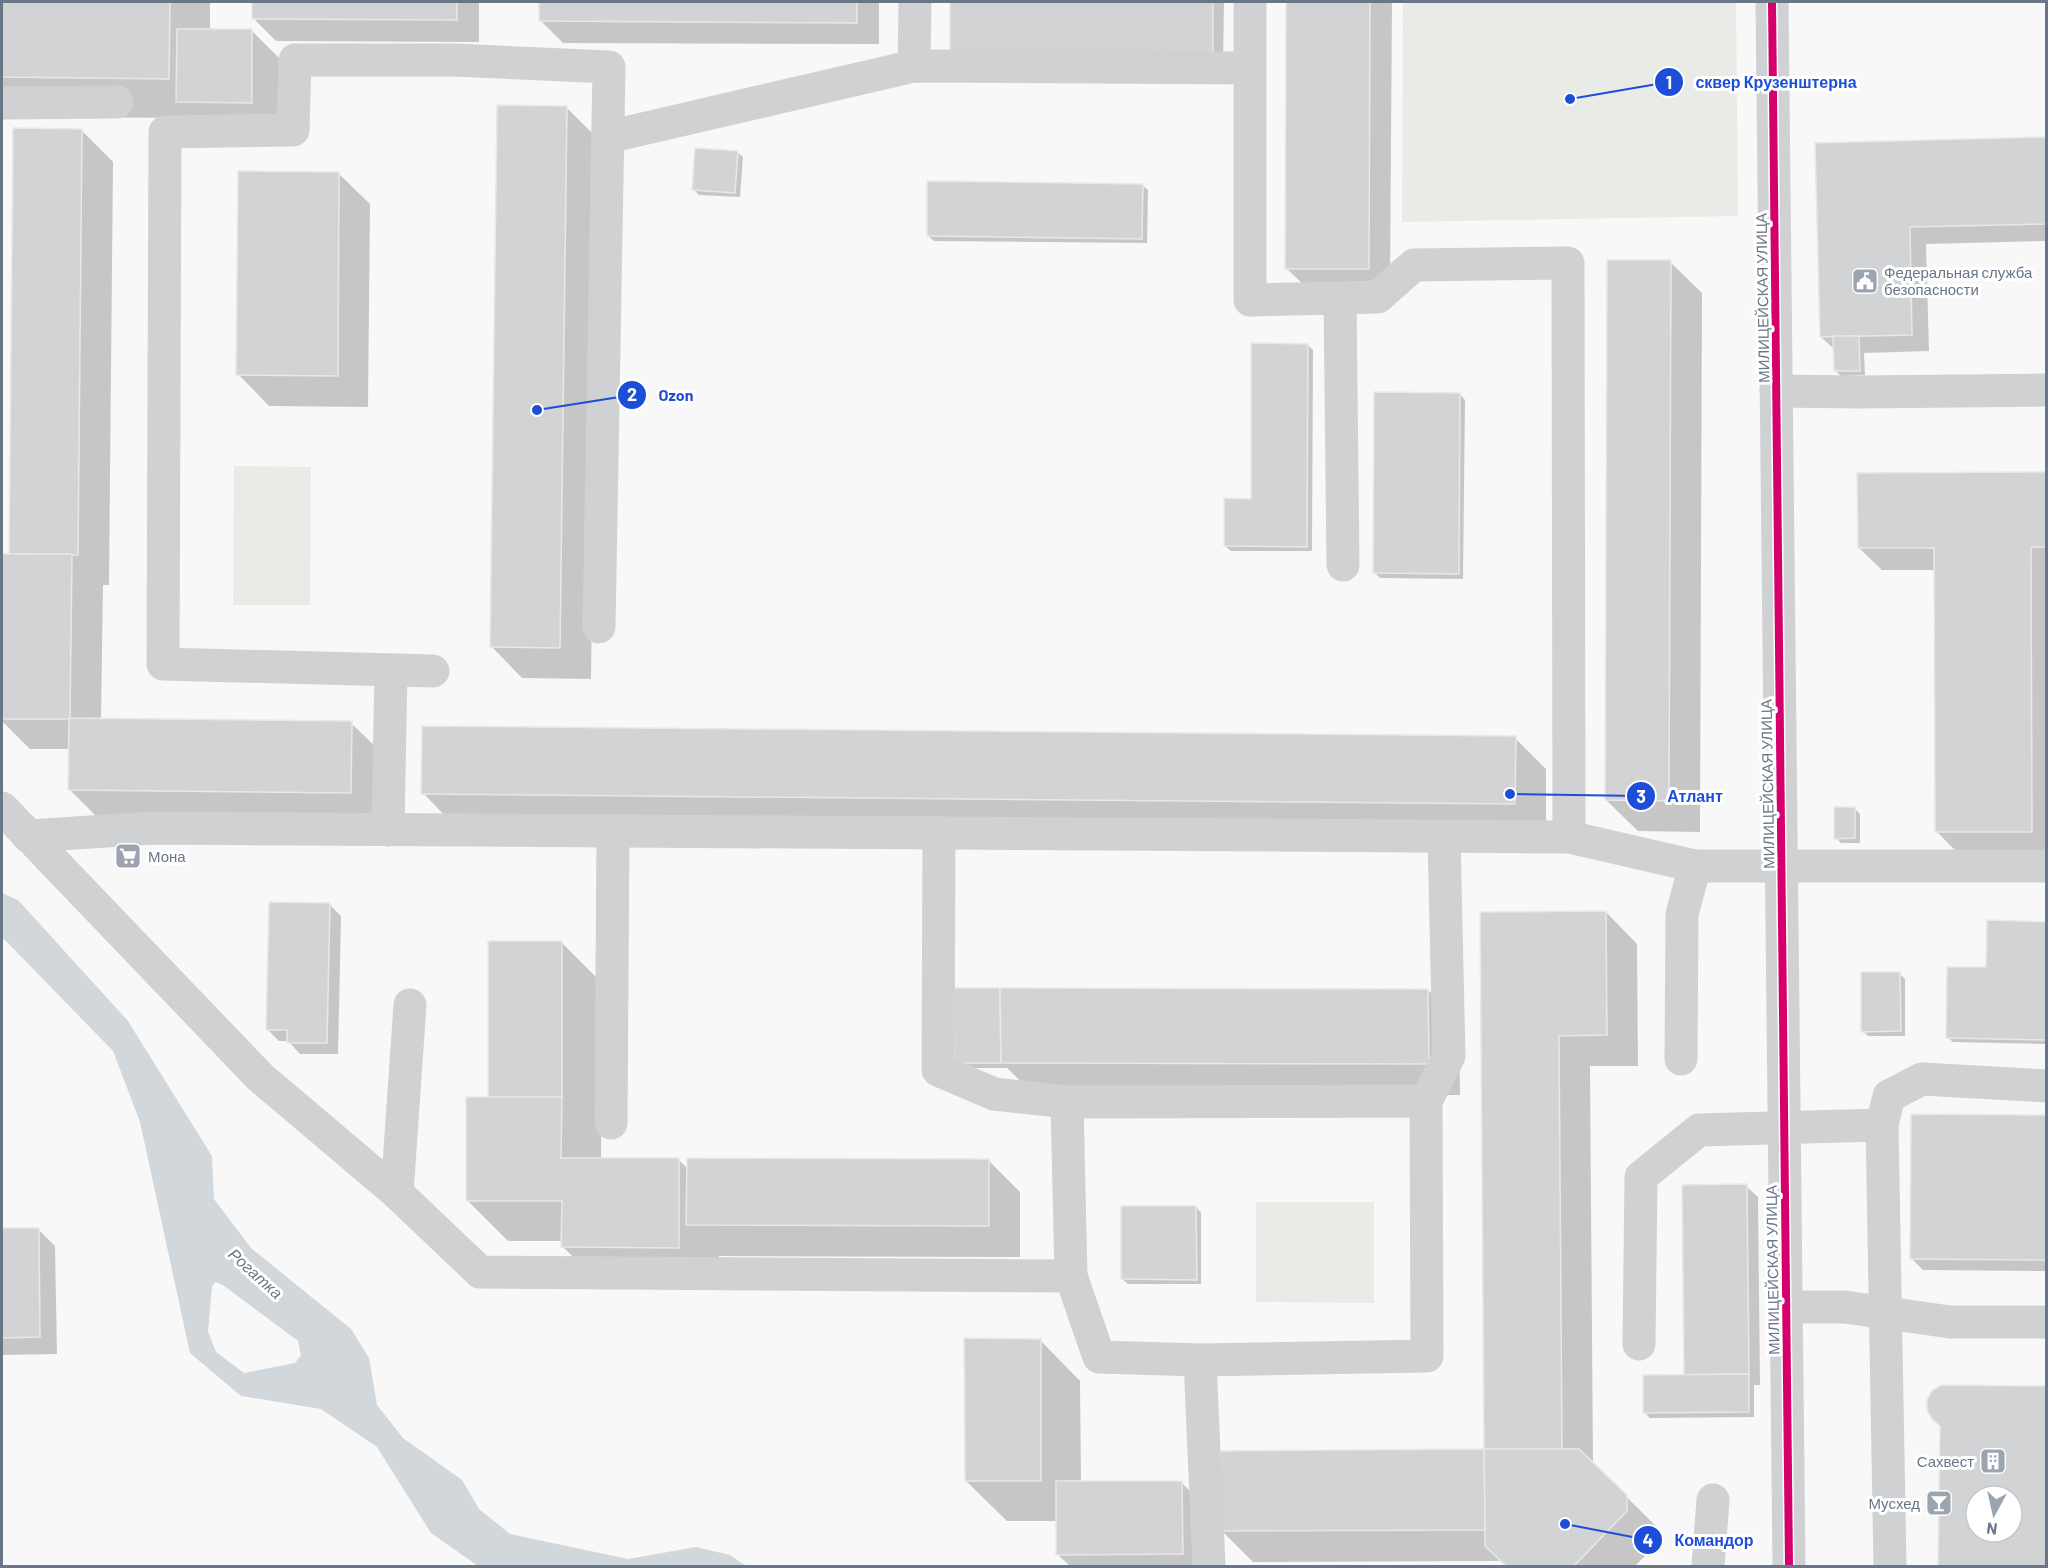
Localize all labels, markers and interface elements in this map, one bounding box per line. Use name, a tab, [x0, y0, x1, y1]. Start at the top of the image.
callout: сквер Крузенштерна	[1654, 65, 1869, 99]
text: 1	[1666, 71, 1672, 93]
text: сквер Крузенштерна	[1695, 72, 1857, 91]
street label: МИЛИЦЕЙСКАЯ УЛИЦА	[1752, 213, 1772, 383]
place label: Федеральная служба безопасности	[1884, 263, 2033, 298]
public building icon: Федеральная служба безопасности	[1850, 266, 1880, 296]
callout: Ozon	[617, 378, 706, 412]
text: 2	[627, 383, 637, 405]
text: Ozon	[659, 385, 693, 404]
street label: МИЛИЦЕЙСКАЯ УЛИЦА	[1757, 699, 1777, 869]
callout: Атлант	[1626, 779, 1735, 813]
text: 3	[1636, 785, 1646, 807]
text: Атлант	[1667, 786, 1723, 805]
supermarket icon: Мона	[113, 841, 143, 871]
place label: Мона	[148, 847, 186, 865]
street label: МИЛИЦЕЙСКАЯ УЛИЦА	[1762, 1185, 1782, 1355]
water label: Рогатка	[225, 1244, 287, 1302]
building icon: Сахвест	[1978, 1446, 2008, 1476]
place label: Сахвест	[1917, 1452, 1974, 1470]
north arrow	[1964, 1484, 2024, 1544]
bar icon: Мусхед	[1924, 1488, 1954, 1518]
place label: Мусхед	[1868, 1494, 1920, 1512]
text: N	[1985, 1519, 1998, 1539]
callout: Командор	[1633, 1523, 1766, 1557]
text: 4	[1643, 1529, 1654, 1551]
text: Командор	[1674, 1530, 1754, 1549]

